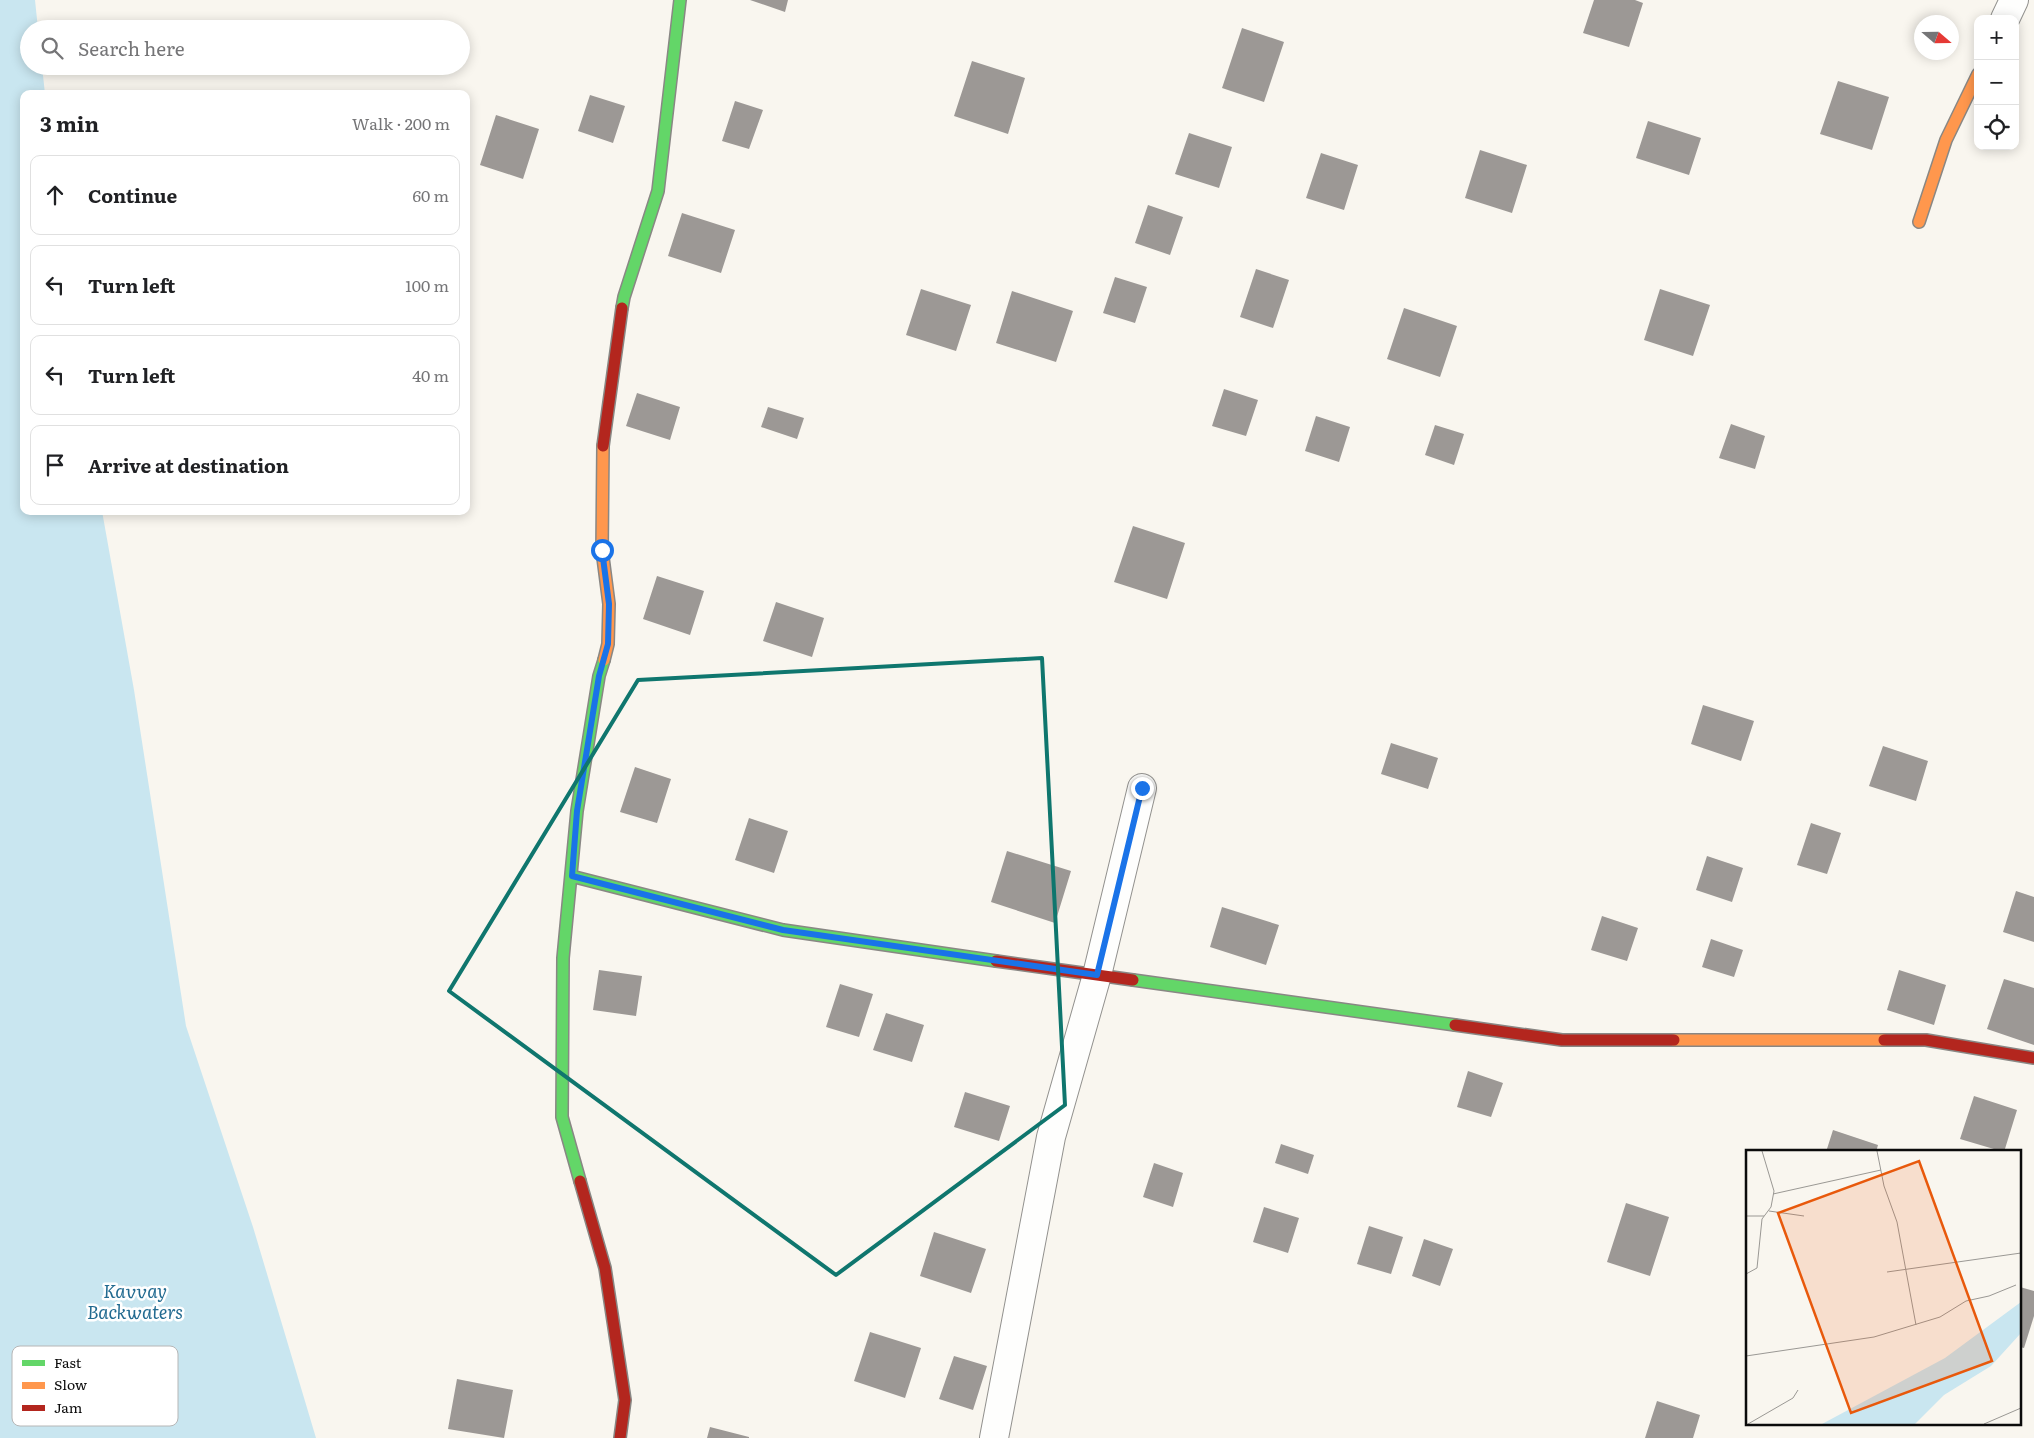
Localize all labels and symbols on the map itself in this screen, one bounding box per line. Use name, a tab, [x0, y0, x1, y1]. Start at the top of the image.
north arrow	[1914, 15, 1959, 60]
route start	[591, 539, 614, 562]
route end	[1131, 777, 1154, 800]
inset map	[1746, 1150, 2022, 1426]
water label: Kavvay Backwaters	[87, 1277, 183, 1325]
legend	[12, 1346, 178, 1426]
text: Fast	[54, 1352, 82, 1372]
text: Slow	[54, 1374, 87, 1394]
text: Jam	[54, 1397, 83, 1417]

